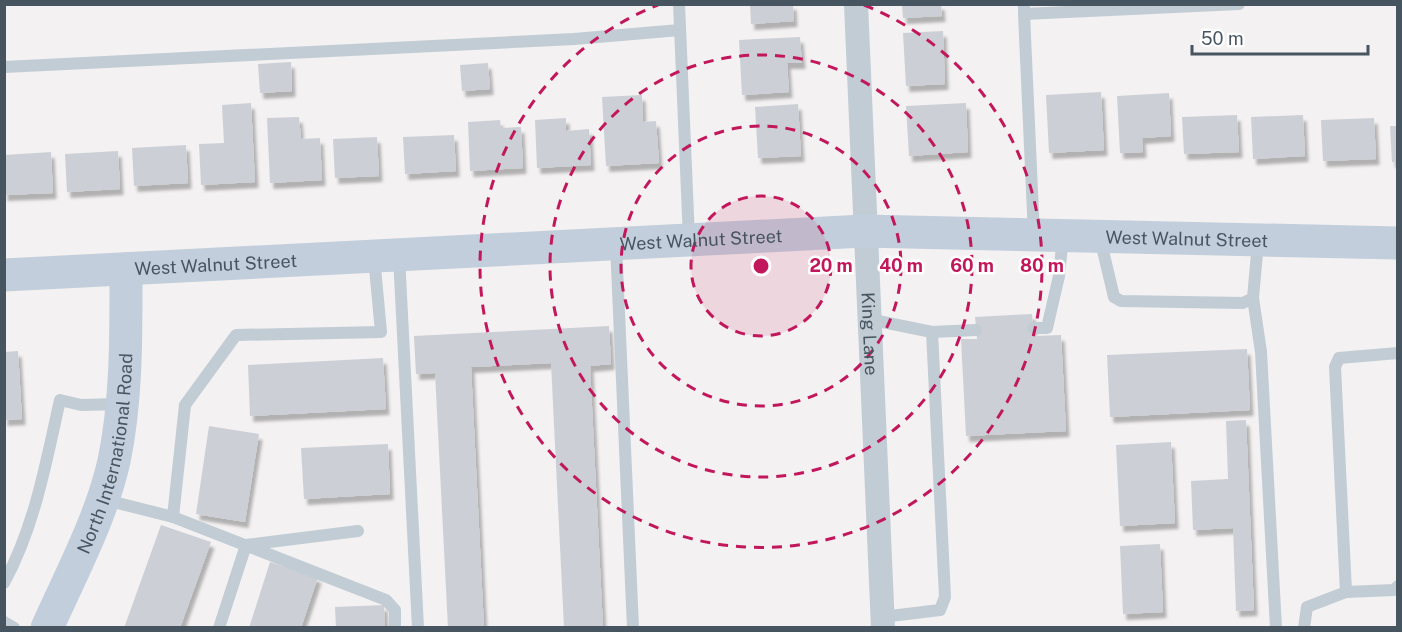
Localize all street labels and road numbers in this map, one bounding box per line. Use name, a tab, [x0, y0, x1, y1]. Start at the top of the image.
street label: West Walnut Street	[619, 225, 783, 254]
street label: West Walnut Street	[1105, 226, 1269, 251]
street label: West Walnut Street	[134, 250, 298, 279]
street label: King Lane	[858, 292, 883, 376]
street label: North International Road	[72, 353, 136, 557]

